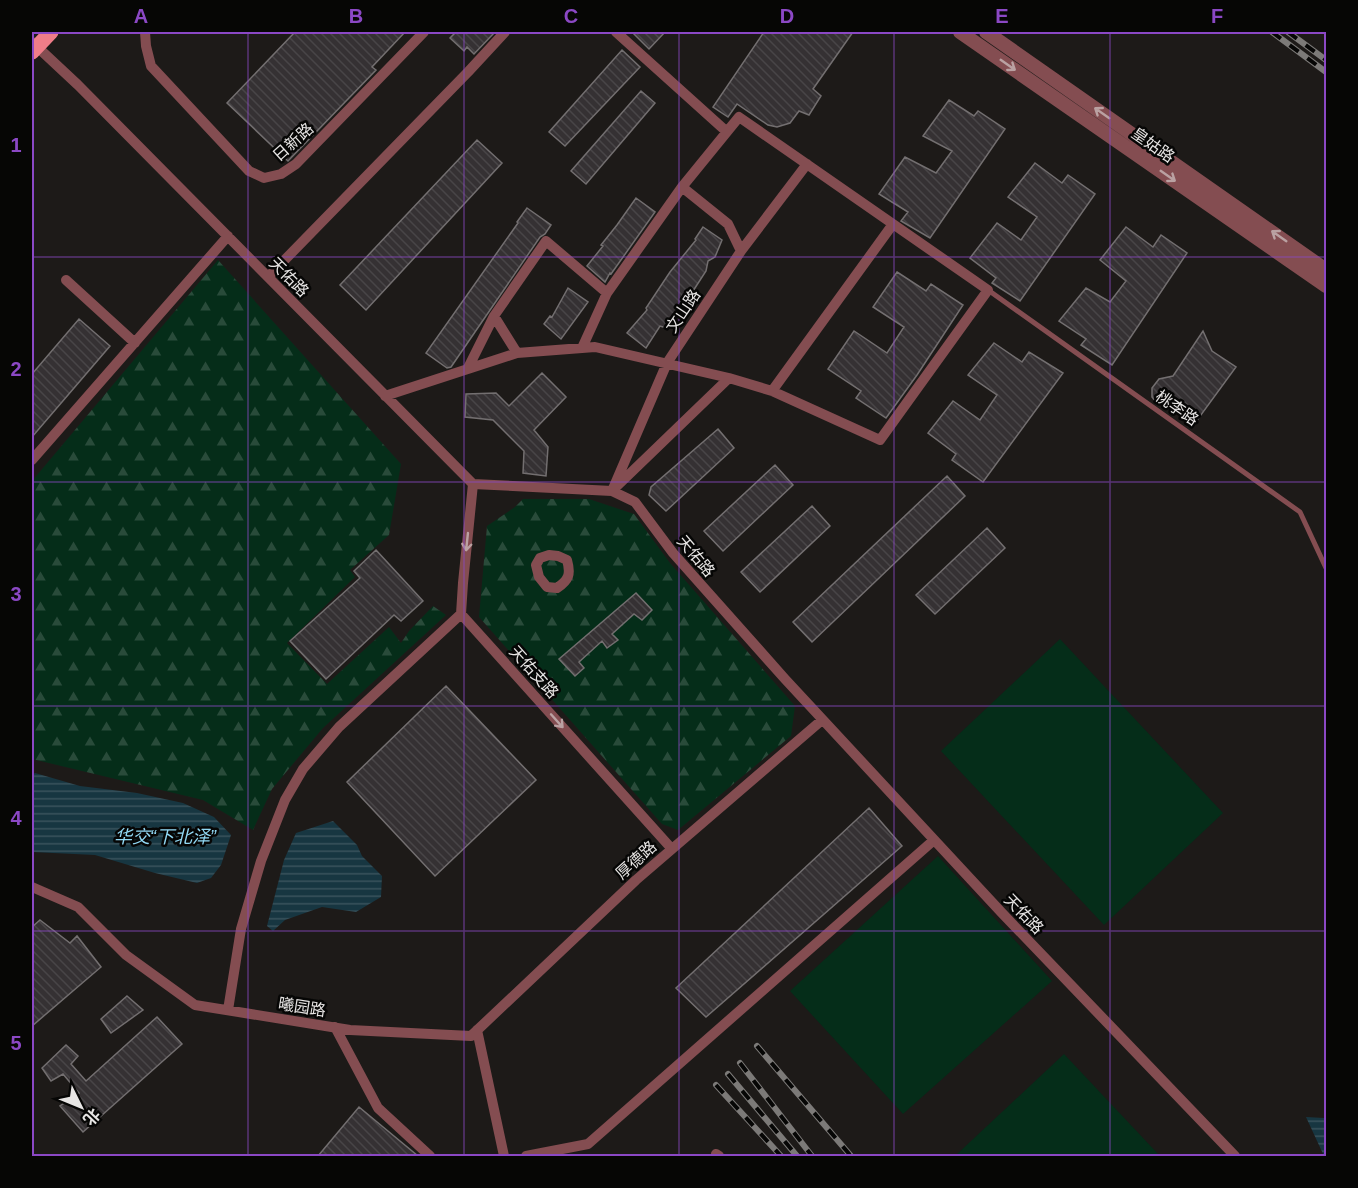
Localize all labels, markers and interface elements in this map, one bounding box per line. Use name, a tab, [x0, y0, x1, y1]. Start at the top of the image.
text: A	[134, 5, 148, 27]
text: B	[349, 5, 363, 27]
text: C	[564, 5, 578, 27]
text: D	[780, 5, 794, 27]
text: E	[995, 5, 1009, 27]
text: F	[1211, 5, 1223, 27]
one-way arrow	[999, 59, 1015, 71]
one-way arrow	[1094, 107, 1110, 119]
street label: 日新路	[269, 120, 317, 164]
street label: 皇姑路	[1128, 124, 1178, 166]
text: 1	[10, 134, 22, 156]
one-way arrow	[1159, 170, 1176, 182]
one-way arrow	[1271, 230, 1287, 243]
street label: 天佑路	[266, 254, 312, 300]
street label: 文山路	[663, 286, 703, 336]
text: 2	[10, 358, 22, 380]
street label: 桃李路	[1152, 387, 1202, 429]
one-way arrow	[461, 532, 472, 552]
street label: 天佑路	[674, 532, 718, 580]
text: 3	[10, 583, 22, 605]
street label: 天佑支路	[506, 643, 562, 701]
one-way arrow	[550, 713, 564, 728]
text: 4	[10, 807, 22, 829]
water label: 华交“下北泽”	[114, 827, 217, 847]
street label: 厚德路	[612, 838, 660, 882]
street label: 天佑路	[1001, 891, 1047, 937]
street label: 曦园路	[277, 995, 327, 1019]
text: 5	[10, 1032, 22, 1054]
north arrow	[51, 1077, 111, 1137]
text: 北	[80, 1105, 103, 1129]

